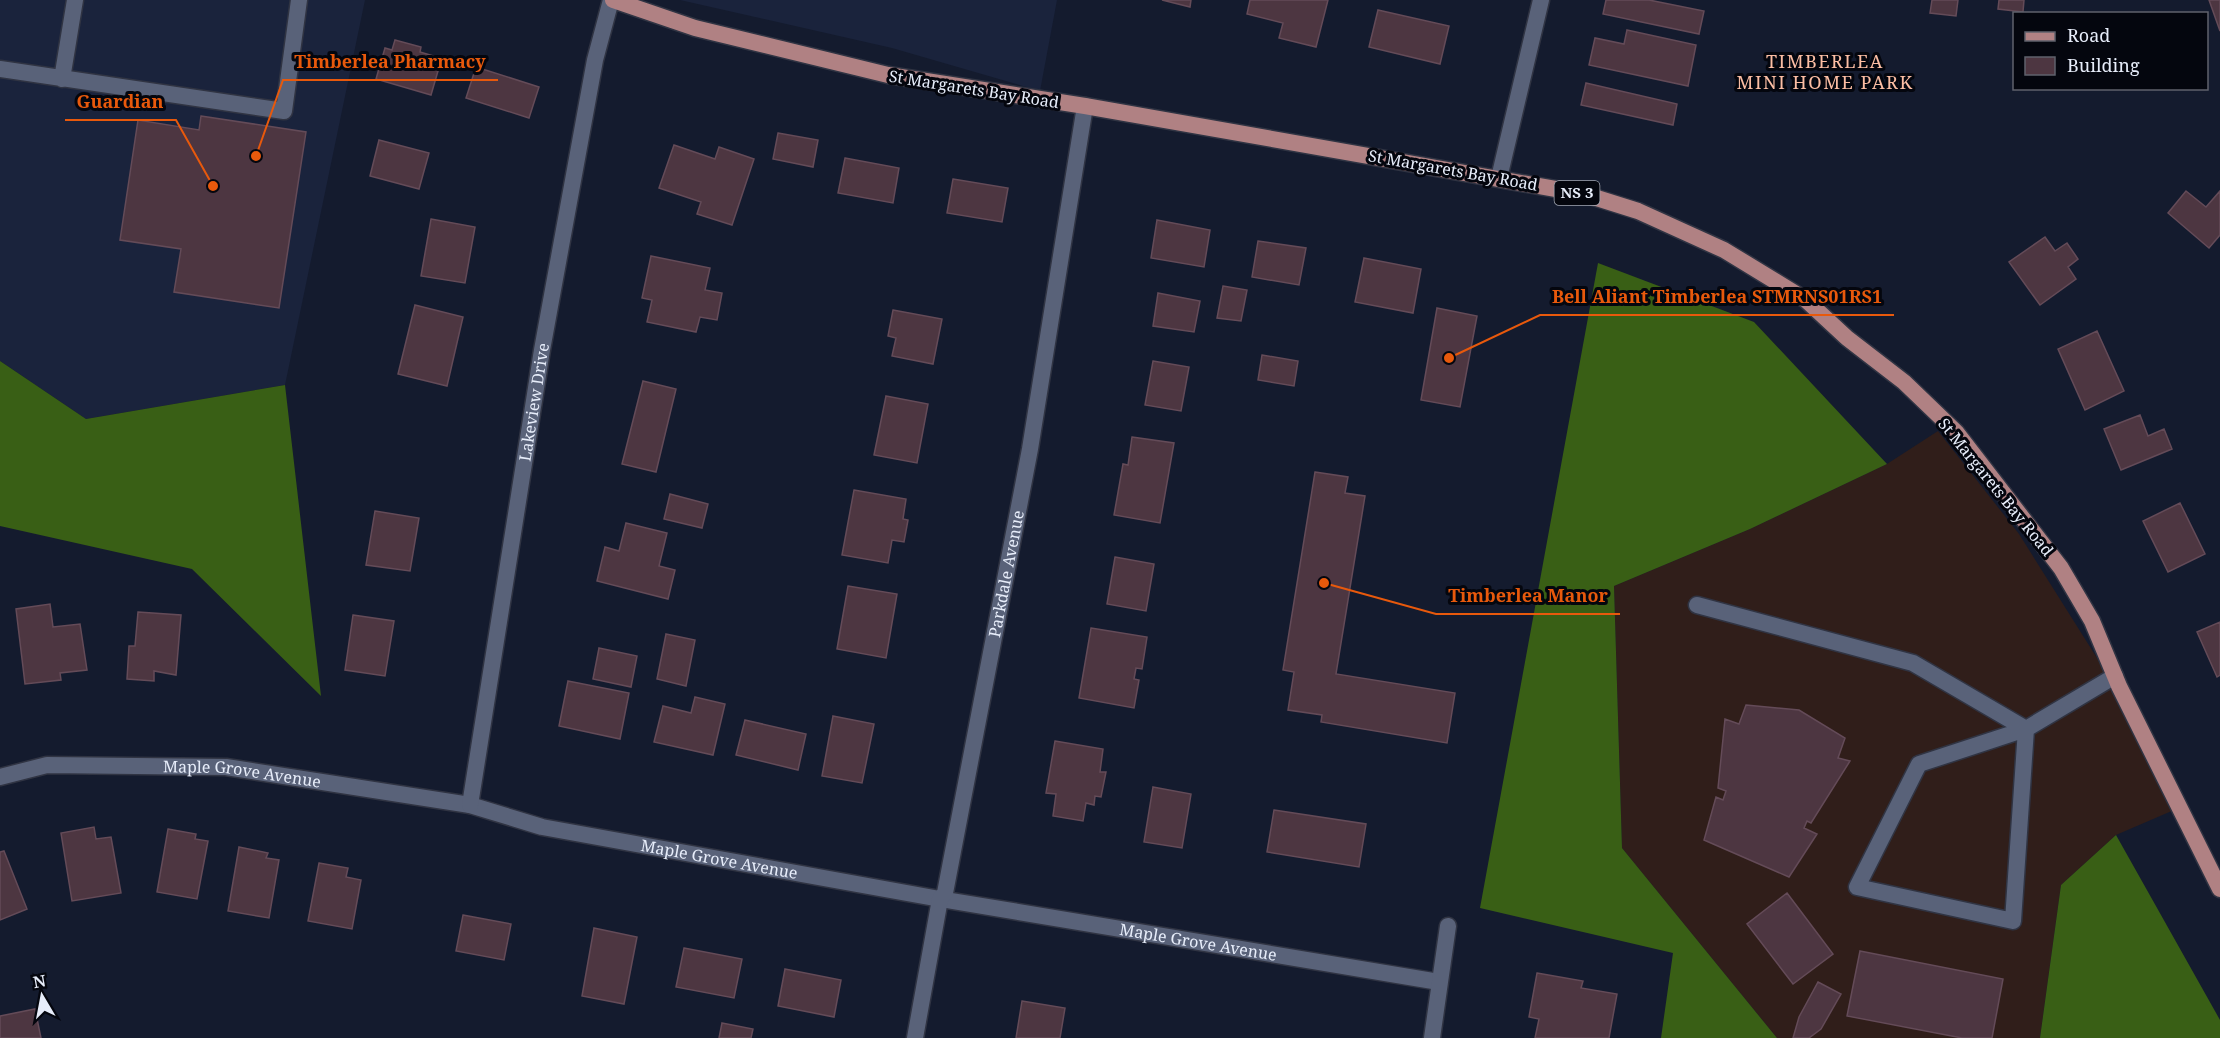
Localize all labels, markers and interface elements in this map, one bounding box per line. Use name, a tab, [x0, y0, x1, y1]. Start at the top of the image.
legend	[2013, 12, 2208, 90]
text: Road	[2067, 23, 2110, 47]
callout: Timberlea Pharmacy	[283, 44, 498, 80]
text: Timberlea Pharmacy	[294, 49, 486, 73]
district label: TIMBERLEA MINI HOME PARK	[1737, 49, 1914, 94]
text: Building	[2067, 53, 2140, 77]
street label: St Margarets Bay Road	[887, 65, 1061, 113]
callout: Guardian	[65, 84, 176, 120]
text: Guardian	[77, 89, 163, 113]
street label: St Margarets Bay Road	[1367, 144, 1540, 196]
road number: NS 3	[1554, 181, 1600, 205]
callout: Bell Aliant Timberlea STMRNS01RS1	[1540, 279, 1894, 315]
text: Bell Aliant Timberlea STMRNS01RS1	[1552, 284, 1882, 308]
street label: Lakeview Drive	[514, 341, 554, 463]
street label: St Margarets Bay Road	[1933, 413, 2059, 561]
street label: Parkdale Avenue	[983, 508, 1029, 639]
callout: Timberlea Manor	[1436, 578, 1620, 614]
text: Timberlea Manor	[1448, 583, 1608, 607]
street label: Maple Grove Avenue	[163, 755, 323, 793]
street label: Maple Grove Avenue	[639, 834, 800, 884]
street label: Maple Grove Avenue	[1118, 918, 1278, 966]
north arrow	[12, 966, 72, 1026]
text: N	[31, 969, 48, 993]

